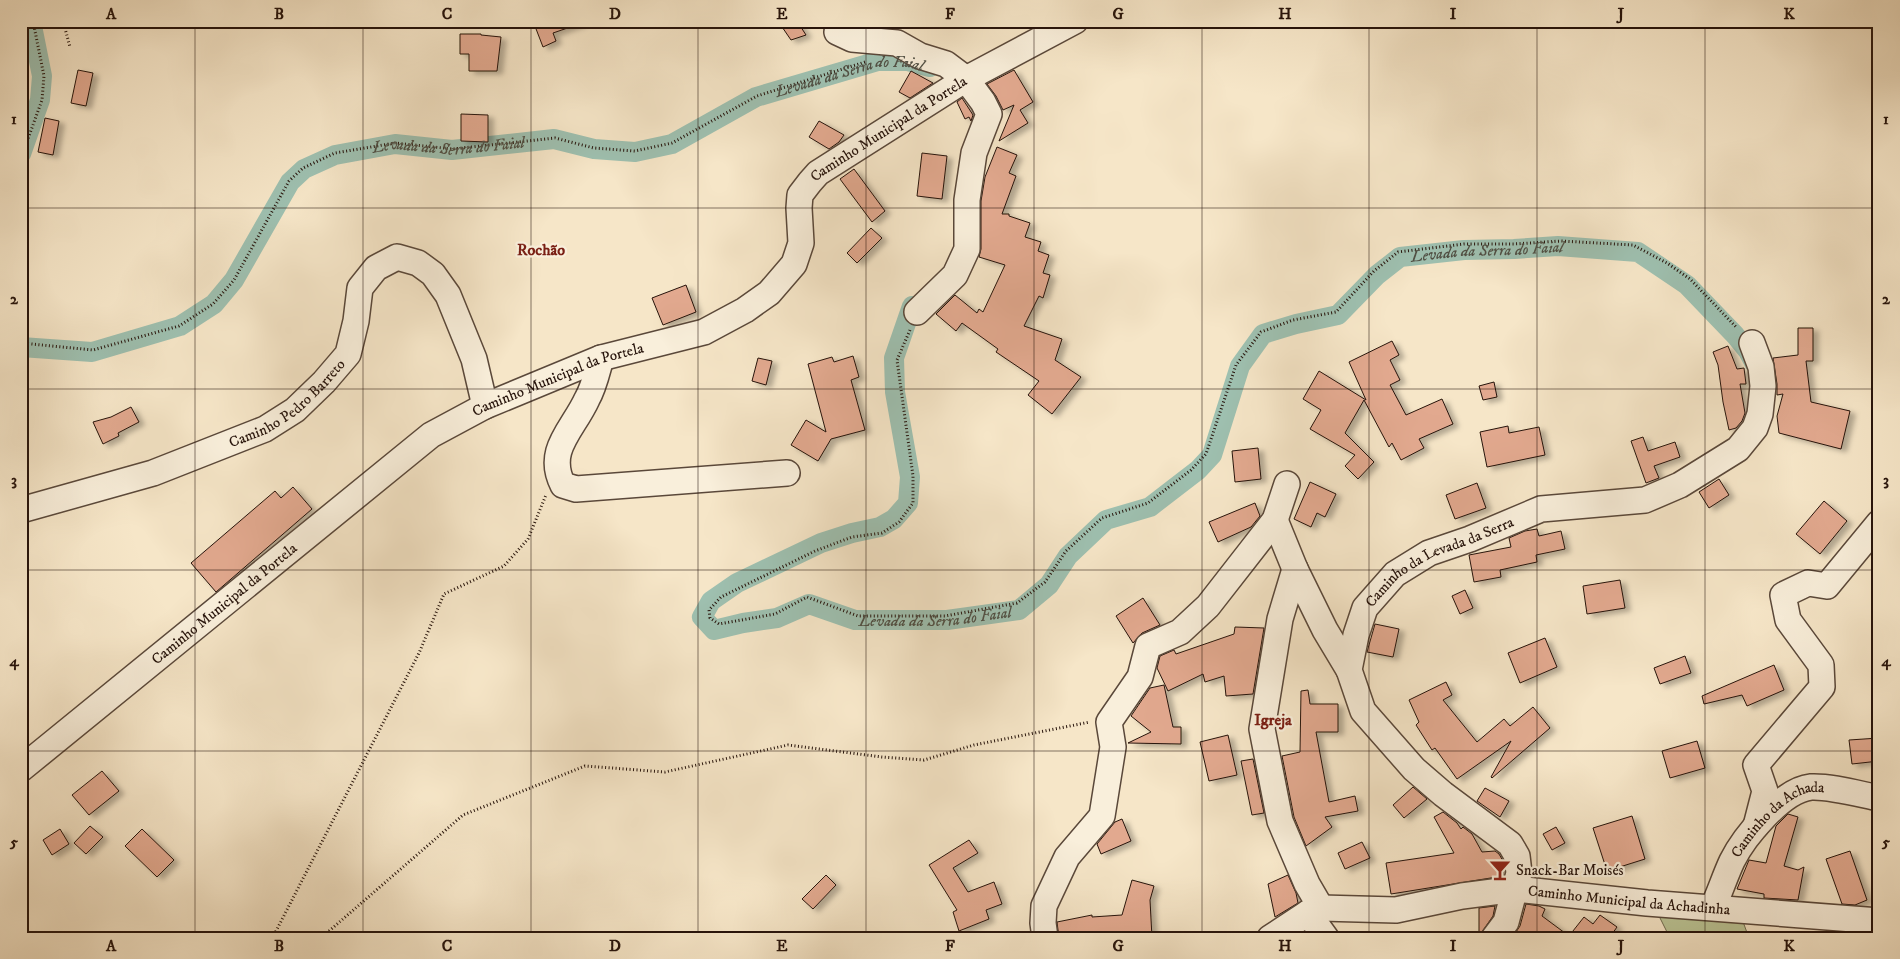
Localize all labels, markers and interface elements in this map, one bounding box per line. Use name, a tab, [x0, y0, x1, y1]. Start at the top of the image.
text: A	[105, 4, 117, 24]
text: B	[274, 4, 284, 24]
text: C	[442, 4, 452, 24]
text: D	[609, 4, 621, 24]
text: E	[776, 4, 788, 24]
text: F	[945, 4, 955, 24]
text: G	[1112, 4, 1124, 24]
text: H	[1278, 4, 1292, 24]
text: I	[1450, 4, 1457, 24]
text: J	[1616, 4, 1625, 24]
text: K	[1783, 4, 1795, 24]
water label: Levada da Serra do Faial	[772, 52, 928, 102]
street label: Caminho Municipal da Portela	[806, 72, 971, 186]
text: 1	[11, 109, 17, 129]
text: 1	[1883, 109, 1889, 129]
water label: Levada da Serra do Faial	[370, 132, 527, 160]
water label: Levada da Serra do Faial	[1409, 237, 1566, 267]
district label: Rochão	[517, 240, 565, 260]
text: 2	[10, 289, 19, 309]
text: 2	[1882, 289, 1891, 309]
street label: Caminho Municipal da Portela	[469, 338, 646, 421]
street label: Caminho Pedro Barreto	[226, 355, 349, 452]
text: 3	[11, 470, 17, 490]
text: 3	[1883, 470, 1889, 490]
street label: Caminho da Levada da Serra	[1361, 512, 1517, 611]
street label: Caminho Municipal da Portela	[148, 539, 302, 669]
water label: Levada da Serra do Faial	[858, 602, 1015, 631]
text: 4	[8, 651, 19, 671]
text: 4	[1880, 651, 1891, 671]
district label: Igreja	[1254, 710, 1293, 730]
street label: Caminho da Achada	[1727, 778, 1826, 861]
text: 5	[9, 832, 18, 852]
text: 5	[1881, 832, 1890, 852]
bar icon: Snack-Bar Moisés	[1487, 857, 1513, 883]
place label: Snack-Bar Moisés	[1516, 861, 1624, 880]
street label: Caminho Municipal da Achadinha	[1527, 881, 1731, 919]
text: A	[105, 936, 117, 956]
text: B	[274, 936, 284, 956]
text: C	[442, 936, 452, 956]
text: D	[609, 936, 621, 956]
text: E	[776, 936, 788, 956]
text: F	[945, 936, 955, 956]
text: G	[1112, 936, 1124, 956]
text: H	[1278, 936, 1292, 956]
text: I	[1450, 936, 1457, 956]
text: J	[1616, 936, 1625, 956]
text: K	[1783, 936, 1795, 956]

